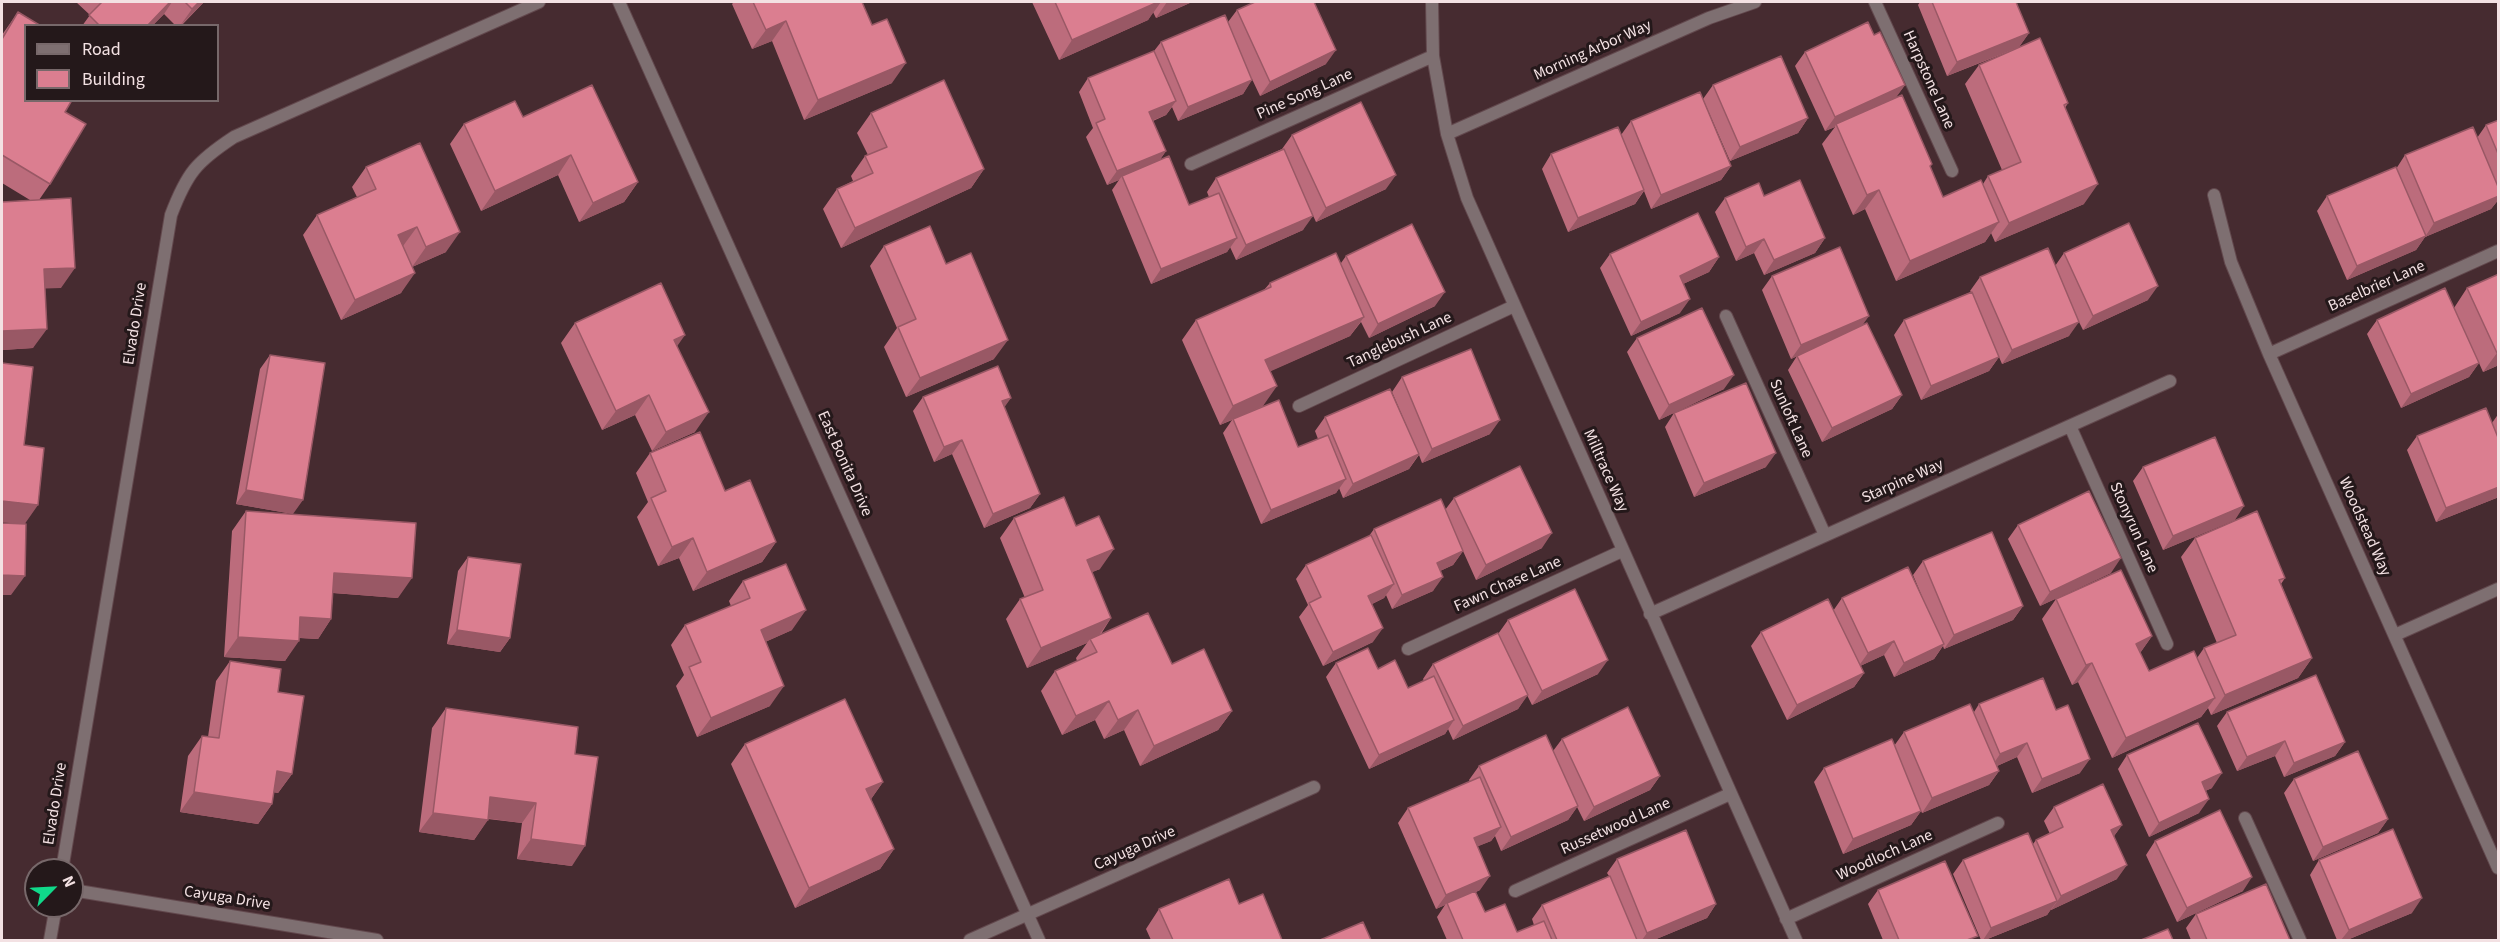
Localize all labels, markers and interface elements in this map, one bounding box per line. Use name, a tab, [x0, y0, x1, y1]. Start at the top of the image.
street label: Morning Arbor Way	[1531, 16, 1655, 86]
legend	[24, 24, 219, 102]
street label: Harpstone Lane	[1898, 28, 1958, 132]
text: Road	[82, 37, 121, 62]
street label: Pine Song Lane	[1254, 65, 1356, 125]
text: Building	[82, 67, 145, 92]
street label: Baselbrier Lane	[2326, 257, 2428, 317]
street label: Elvado Drive	[120, 281, 152, 367]
street label: Tanglebush Lane	[1345, 308, 1455, 374]
street label: Sunloft Lane	[1764, 377, 1816, 461]
street label: East Bonita Drive	[812, 408, 876, 520]
street label: Milltrace Way	[1578, 427, 1632, 515]
street label: Starpine Way	[1859, 455, 1947, 509]
street label: Woodstead Way	[2334, 475, 2394, 579]
street label: Stonyrun Lane	[2105, 480, 2161, 576]
street label: Fawn Chase Lane	[1451, 553, 1565, 617]
street label: Elvado Drive	[40, 761, 72, 847]
street label: Russetwood Lane	[1558, 794, 1674, 860]
street label: Cayuga Drive	[1091, 823, 1179, 875]
street label: Woodloch Lane	[1834, 826, 1936, 886]
north arrow	[24, 858, 84, 918]
text: N	[56, 872, 81, 891]
street label: Cayuga Drive	[182, 883, 272, 915]

